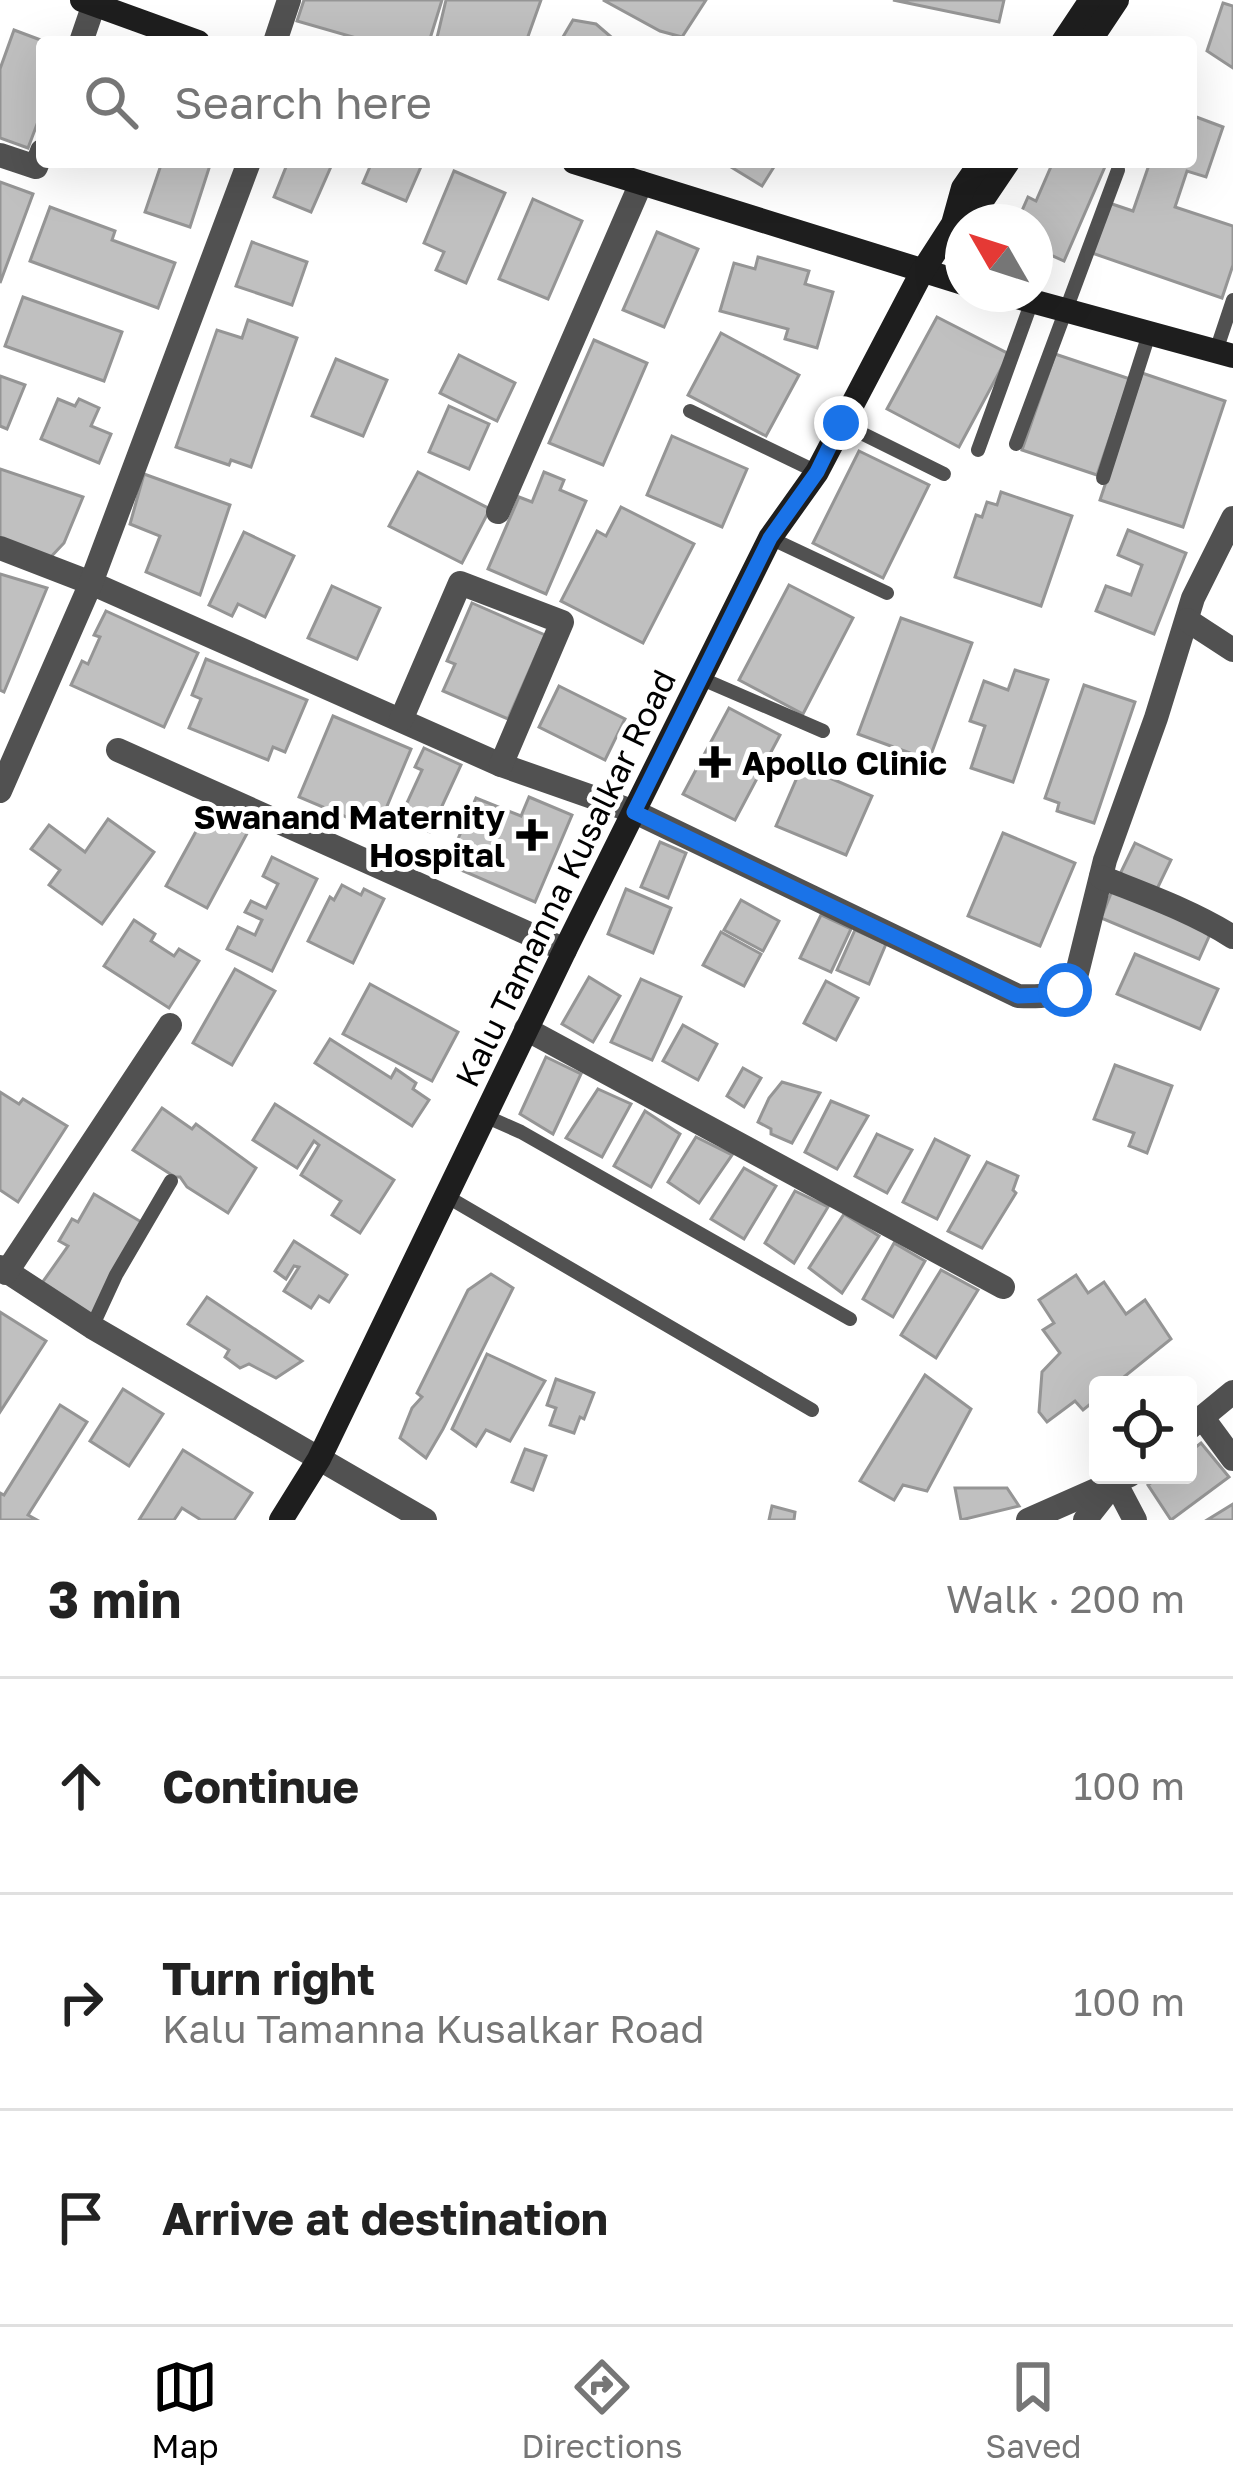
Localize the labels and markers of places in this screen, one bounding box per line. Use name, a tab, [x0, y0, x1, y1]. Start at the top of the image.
place label: Apollo Clinic	[742, 743, 947, 782]
marker: Apollo Clinic	[699, 746, 731, 778]
place label: Swanand Maternity Hospital	[194, 797, 505, 874]
marker: Swanand Maternity Hospital	[516, 819, 548, 851]

